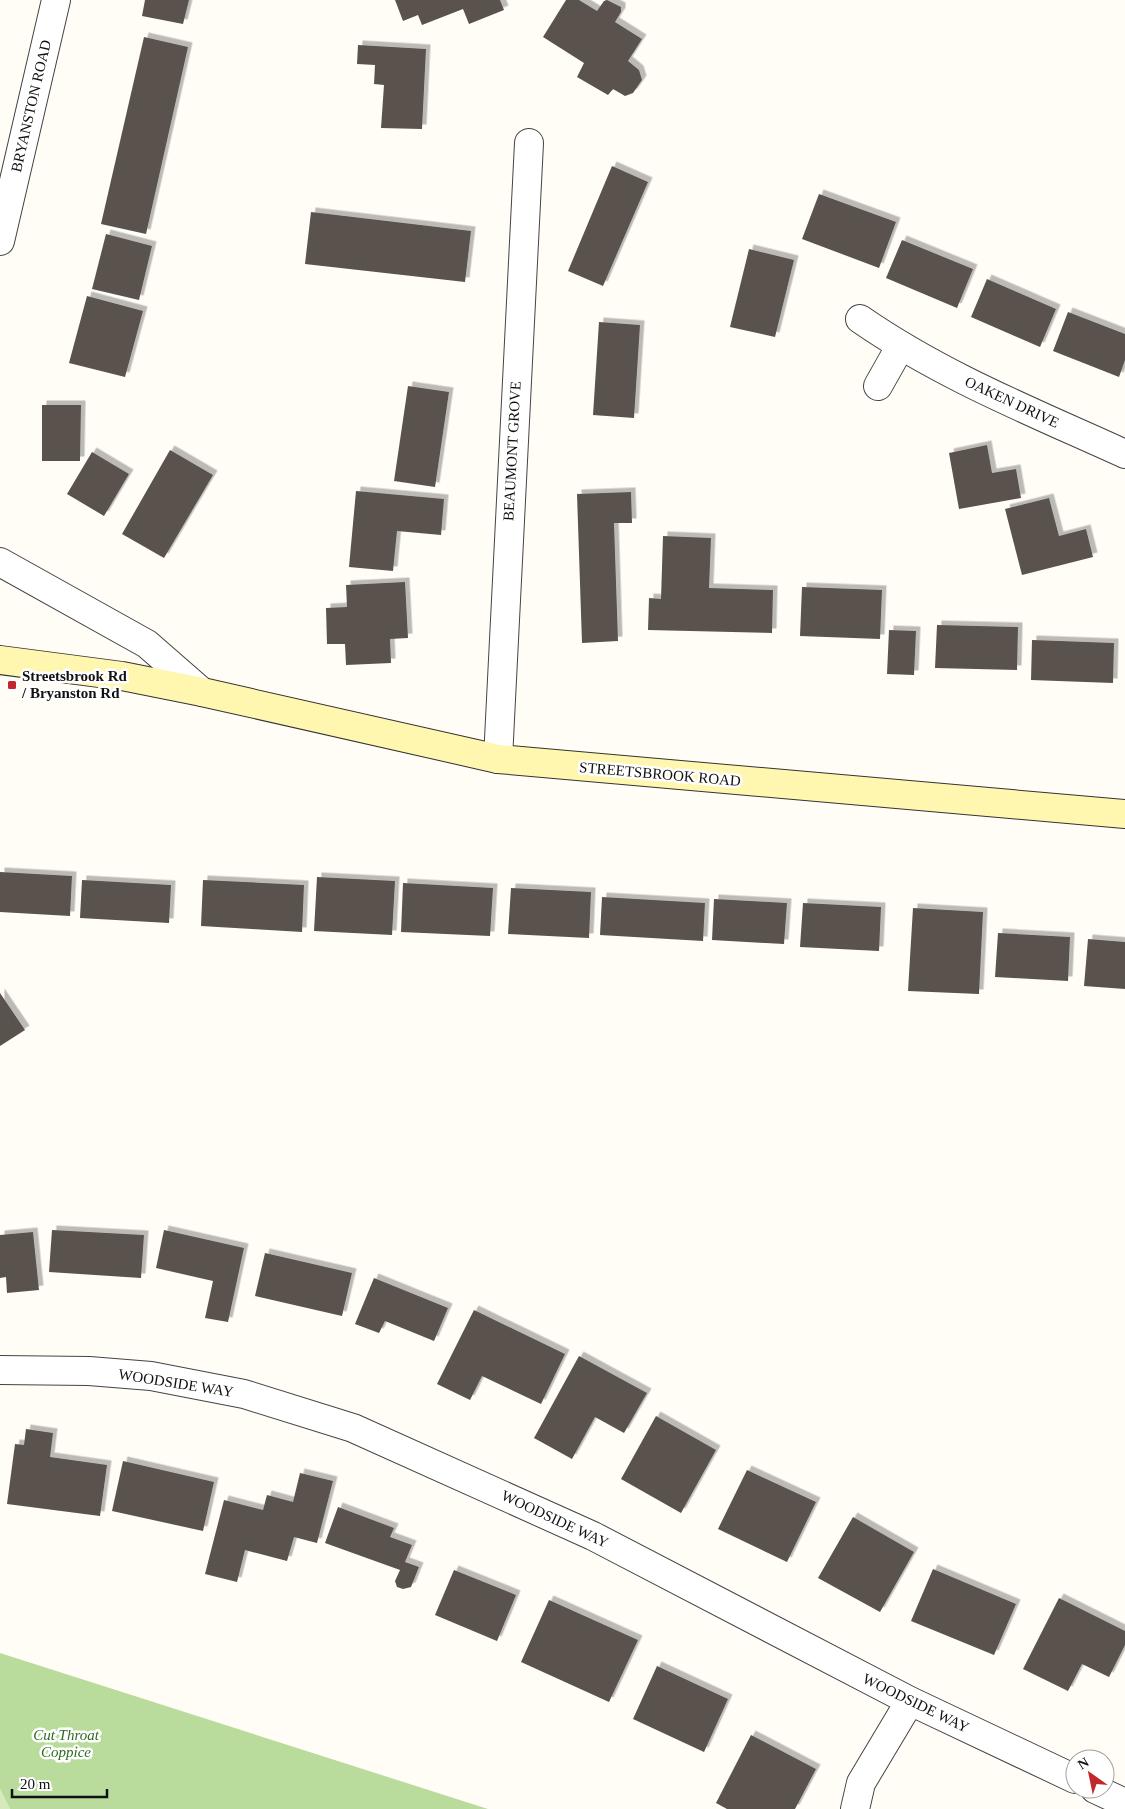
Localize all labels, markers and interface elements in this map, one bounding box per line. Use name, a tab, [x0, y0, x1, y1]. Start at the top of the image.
street label: BRYANSTON ROAD	[8, 38, 54, 174]
street label: OAKEN DRIVE	[962, 373, 1062, 431]
street label: BEAUMONT GROVE	[500, 381, 524, 521]
place label: Streetsbrook Rd / Bryanston Rd	[21, 668, 128, 701]
marker: Streetsbrook Rd / Bryanston Rd	[6, 679, 18, 691]
street label: STREETSBROOK ROAD	[579, 759, 742, 789]
street label: WOODSIDE WAY	[117, 1366, 235, 1400]
street label: WOODSIDE WAY	[499, 1487, 611, 1551]
street label: WOODSIDE WAY	[860, 1670, 972, 1736]
park label: Cut Throat Coppice	[33, 1727, 100, 1760]
north arrow	[1065, 1749, 1115, 1799]
text: N	[1075, 1754, 1092, 1773]
scale bar	[12, 1766, 108, 1798]
text: 20 m	[20, 1776, 51, 1792]

